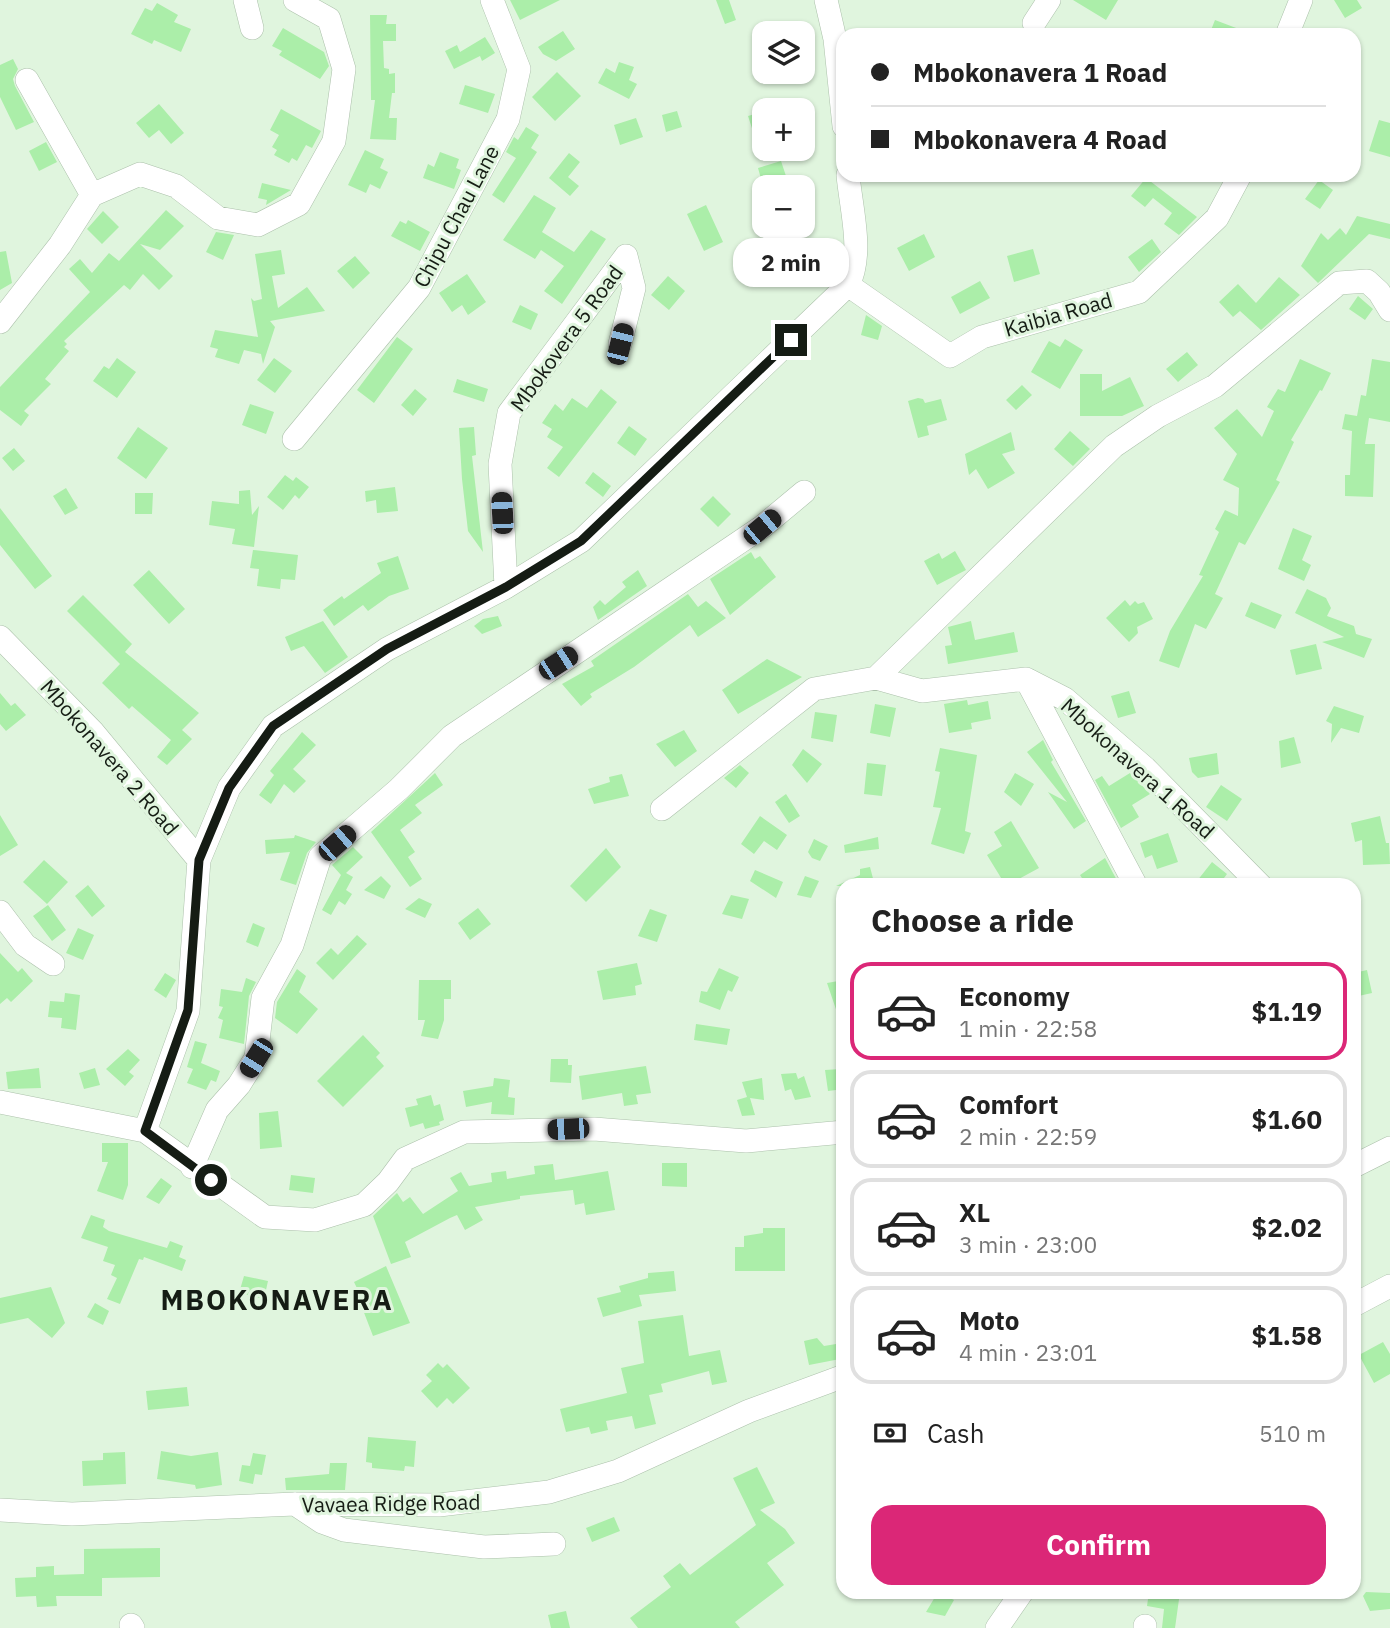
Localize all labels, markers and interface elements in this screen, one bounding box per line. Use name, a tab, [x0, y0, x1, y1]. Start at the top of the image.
map controls	[752, 21, 815, 238]
button: layers	[752, 21, 815, 84]
text: Mbokonavera 1 Road	[913, 55, 1167, 89]
button: +	[752, 98, 815, 161]
text: Mbokonavera 4 Road	[913, 122, 1167, 156]
street label: Chipu Chau Lane	[407, 140, 505, 292]
button: −	[752, 175, 815, 238]
callout: 2 min	[733, 238, 849, 288]
text: 2 min	[761, 247, 821, 277]
street label: Mbokovera 5 Road	[503, 259, 629, 417]
street label: Kaibia Road	[1001, 285, 1115, 343]
car	[605, 321, 636, 367]
route end	[775, 324, 807, 356]
car	[491, 491, 514, 535]
car	[740, 505, 785, 549]
car	[535, 643, 582, 683]
street label: Mbokonavera 2 Road	[35, 673, 185, 841]
street label: Mbokonavera 1 Road	[1055, 691, 1221, 845]
car	[315, 821, 360, 865]
text: Choose a ride	[871, 899, 1074, 941]
text: Economy	[959, 979, 1070, 1013]
icon: car	[875, 980, 938, 1043]
text: $1.19	[1252, 994, 1322, 1028]
text: 1 min · 22:58	[959, 1013, 1097, 1043]
car	[236, 1035, 277, 1081]
text: Comfort	[959, 1087, 1058, 1121]
icon: car	[875, 1088, 938, 1151]
text: $1.60	[1252, 1102, 1322, 1136]
car	[547, 1118, 590, 1140]
text: 2 min · 22:59	[959, 1121, 1097, 1151]
route start	[195, 1164, 227, 1196]
text: XL	[959, 1195, 990, 1229]
icon: car	[875, 1196, 938, 1259]
text: $2.02	[1252, 1210, 1322, 1244]
text: 3 min · 23:00	[959, 1229, 1097, 1259]
district label: MBOKONAVERA	[160, 1281, 394, 1318]
text: Moto	[959, 1303, 1019, 1337]
icon: car	[875, 1304, 938, 1367]
text: $1.58	[1252, 1318, 1322, 1352]
text: 4 min · 23:01	[959, 1337, 1097, 1367]
icon: cash	[871, 1414, 909, 1452]
text: Cash	[927, 1416, 984, 1450]
text: 510 m	[1259, 1418, 1326, 1448]
street label: Vavaea Ridge Road	[301, 1487, 481, 1519]
button: Confirm	[871, 1505, 1326, 1585]

